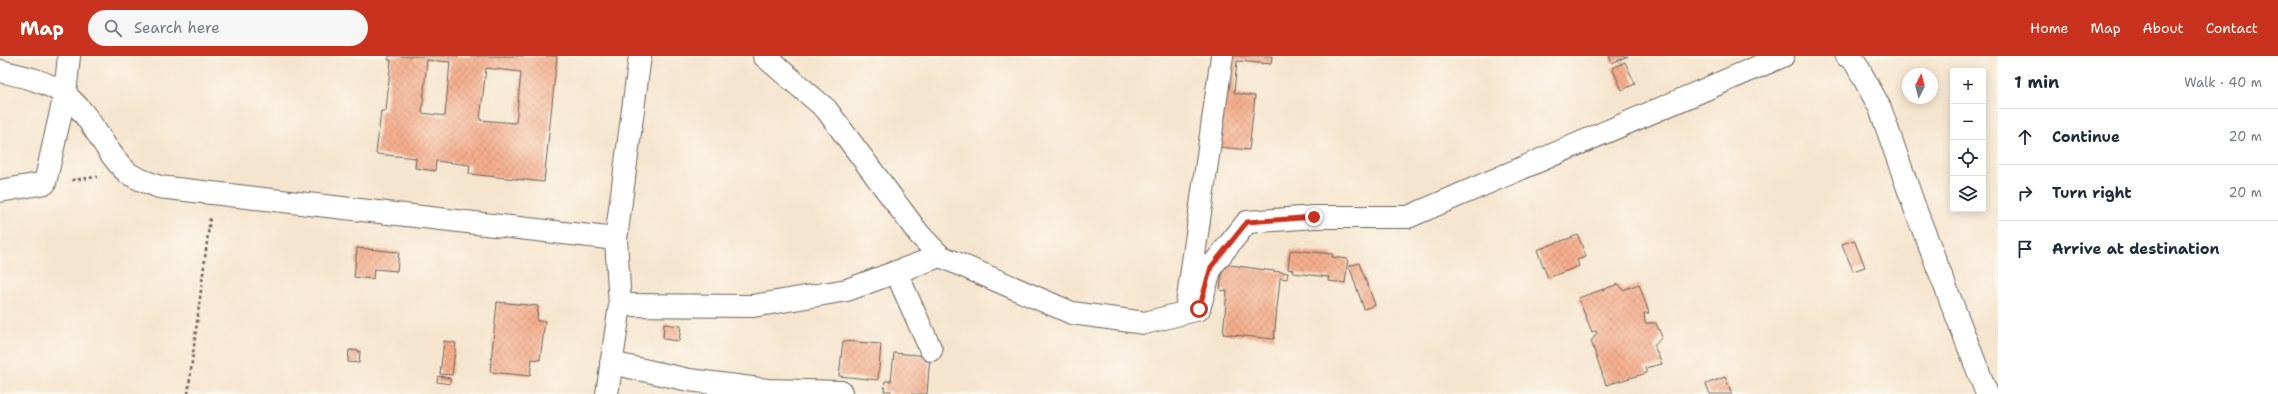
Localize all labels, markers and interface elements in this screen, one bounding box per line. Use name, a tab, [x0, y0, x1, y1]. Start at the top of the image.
search box	[88, 10, 368, 46]
text: Map	[20, 16, 64, 41]
icon: search	[102, 17, 124, 39]
text: Search here	[134, 18, 220, 38]
text: Home	[2030, 19, 2069, 37]
text: Map	[2091, 19, 2121, 37]
text: About	[2143, 19, 2184, 37]
text: Contact	[2206, 19, 2258, 37]
north arrow	[1902, 68, 1938, 104]
map controls	[1950, 68, 1986, 212]
button: +	[1950, 68, 1986, 104]
text: 1 min	[2014, 71, 2059, 93]
text: Walk · 40 m	[2184, 74, 2262, 91]
button: −	[1950, 104, 1986, 140]
icon: ahead	[2014, 126, 2036, 148]
text: Continue	[2052, 127, 2120, 147]
text: 20 m	[2229, 128, 2262, 145]
button: locate	[1950, 140, 1986, 176]
button: layers	[1950, 176, 1986, 212]
icon: right	[2014, 182, 2036, 204]
text: Turn right	[2052, 183, 2132, 203]
text: 20 m	[2229, 184, 2262, 201]
route end	[1305, 208, 1323, 226]
icon: arrive	[2014, 238, 2036, 260]
text: Arrive at destination	[2052, 239, 2220, 259]
route start	[1190, 300, 1208, 318]

